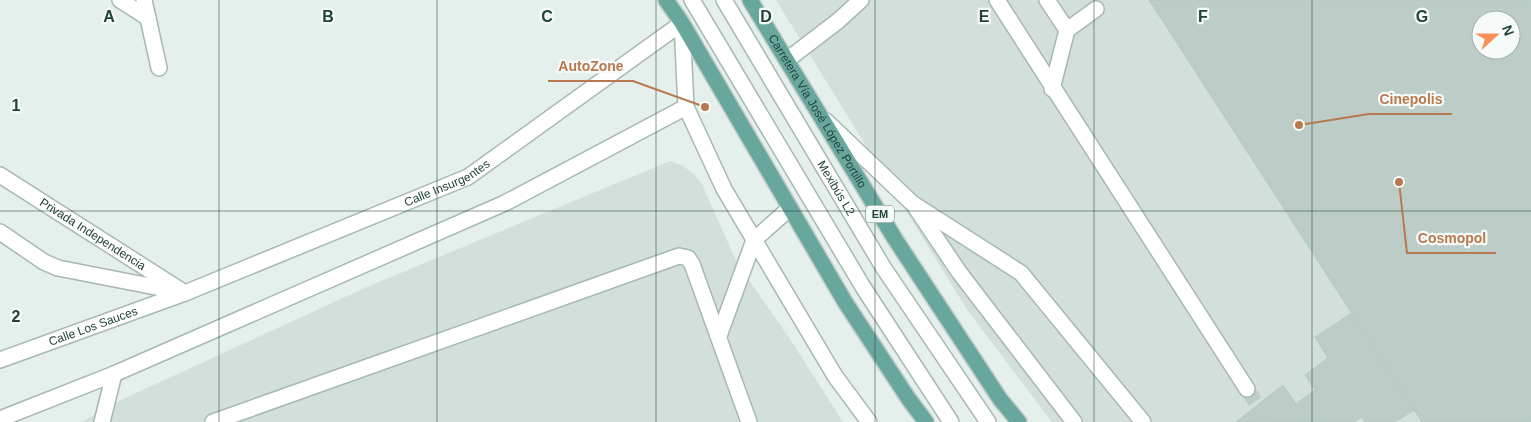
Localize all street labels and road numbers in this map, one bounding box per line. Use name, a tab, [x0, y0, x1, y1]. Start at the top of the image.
street label: Carretera Vía José López Portillo	[766, 32, 869, 191]
street label: Calle Insurgentes	[402, 157, 493, 209]
street label: Mexibús L2	[814, 158, 858, 218]
street label: Privada Independencia	[37, 195, 149, 273]
road number: EM	[866, 205, 894, 222]
street label: Calle Los Sauces	[47, 304, 139, 349]

